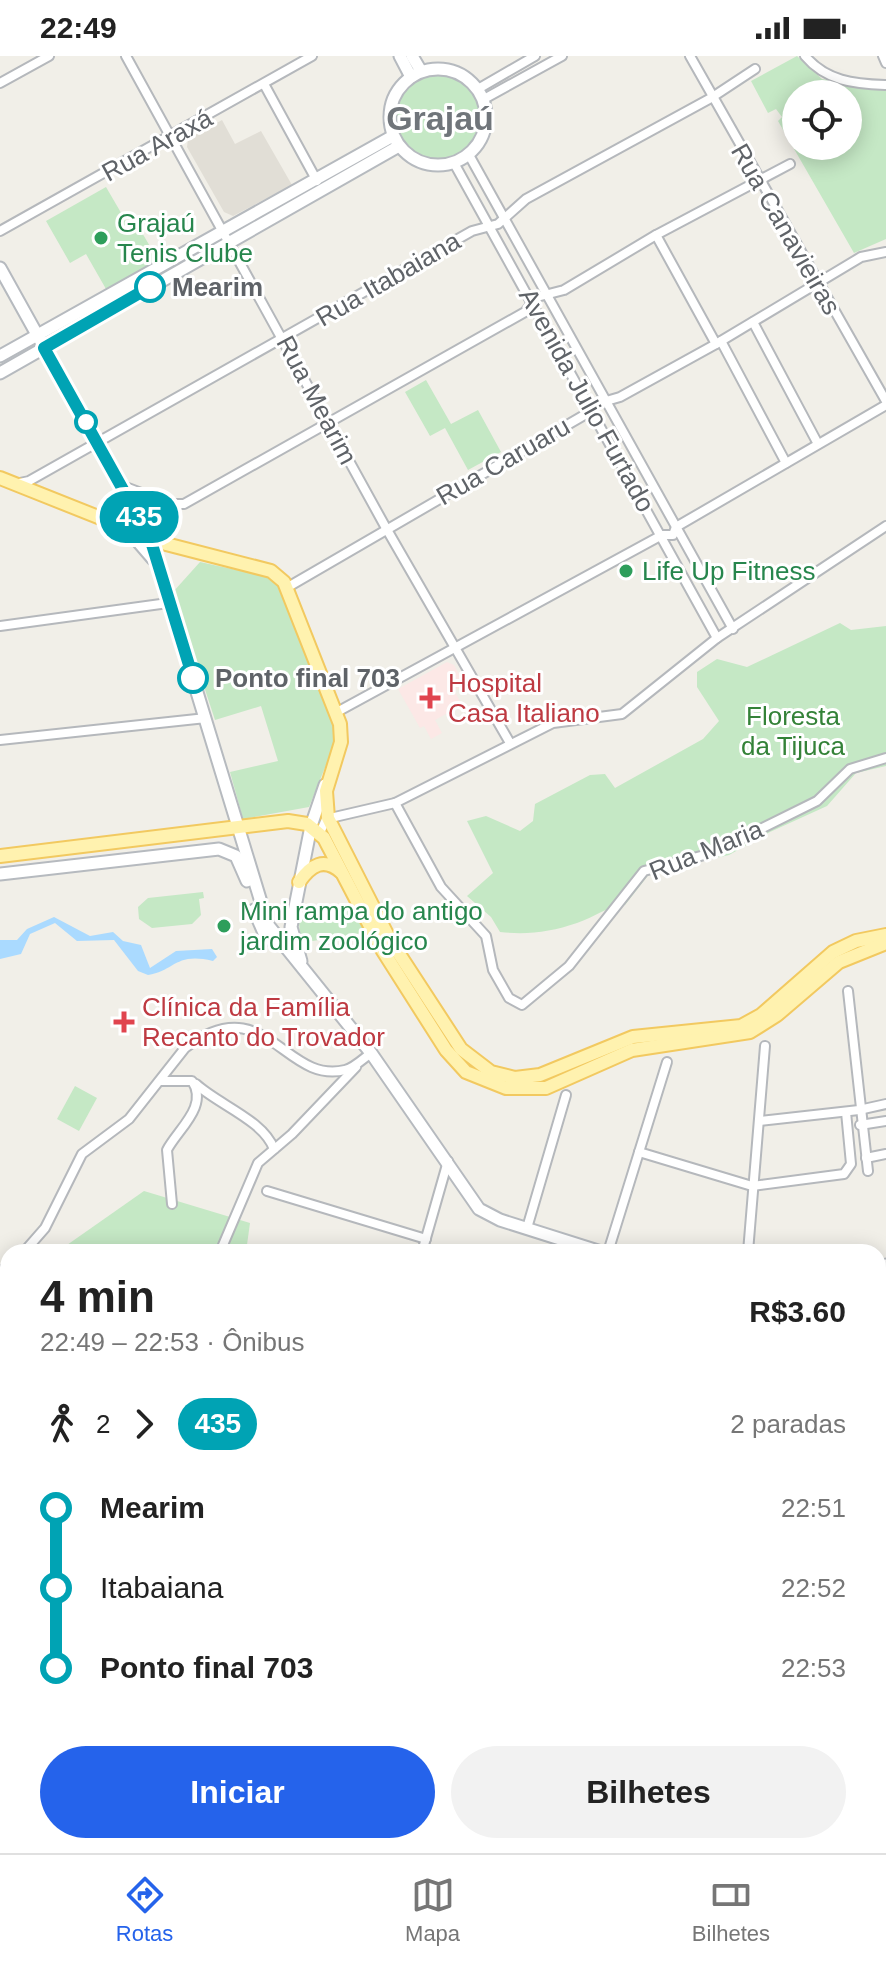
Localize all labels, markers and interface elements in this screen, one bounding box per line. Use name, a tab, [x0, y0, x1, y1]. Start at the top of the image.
text: 22:49	[40, 11, 117, 44]
map controls	[782, 80, 862, 160]
button: locate	[782, 80, 862, 160]
district label: Grajaú	[386, 99, 494, 137]
street label: Rua Araxá	[97, 102, 218, 188]
street label: Rua Canavieiras	[725, 138, 847, 320]
place label: Grajaú Tenis Clube	[117, 208, 253, 268]
street label: Rua Itabaiana	[310, 225, 466, 332]
marker: Grajaú Tenis Clube	[92, 229, 110, 247]
marker: Mearim	[135, 272, 165, 302]
place label: Mearim	[172, 272, 263, 302]
street label: Avenida Julio Furtado	[513, 283, 661, 517]
street label: Rua Mearim	[271, 330, 363, 470]
unlabelled marker	[75, 411, 97, 433]
street label: Rua Caruaru	[431, 411, 575, 511]
line badge: 435	[93, 491, 185, 543]
text: 435	[116, 501, 162, 532]
place label: Life Up Fitness	[642, 556, 815, 586]
marker: Life Up Fitness	[617, 562, 635, 580]
marker: Ponto final 703	[178, 663, 208, 693]
place label: Ponto final 703	[215, 663, 400, 693]
place label: Hospital Casa Italiano	[448, 668, 600, 728]
marker: Hospital Casa Italiano	[419, 687, 441, 709]
park label: Floresta da Tijuca	[741, 701, 846, 761]
street label: Rua Maria	[645, 813, 768, 886]
place label: Mini rampa do antigo jardim zoológico	[239, 896, 483, 956]
marker: Mini rampa do antigo jardim zoológico	[215, 917, 233, 935]
place label: Clínica da Família Recanto do Trovador	[142, 992, 385, 1052]
marker: Clínica da Família Recanto do Trovador	[113, 1011, 135, 1033]
text: 4 min	[40, 1272, 155, 1321]
text: R$3.60	[749, 1295, 846, 1328]
text: 22:49 – 22:53 · Ônibus	[40, 1327, 305, 1357]
icon: walk	[40, 1402, 84, 1446]
icon: forward	[122, 1402, 166, 1446]
text: 435	[194, 1408, 241, 1439]
text: 2	[96, 1409, 110, 1439]
text: 2 paradas	[730, 1409, 846, 1439]
text: Mearim	[100, 1491, 205, 1524]
text: 22:51	[781, 1493, 846, 1523]
text: Itabaiana	[100, 1571, 223, 1604]
text: 22:52	[781, 1573, 846, 1603]
text: Ponto final 703	[100, 1651, 313, 1684]
text: 22:53	[781, 1653, 846, 1683]
button: Iniciar	[40, 1746, 435, 1838]
button: Bilhetes	[451, 1746, 846, 1838]
tab: Rotas	[116, 1873, 173, 1947]
tab: Mapa	[405, 1873, 460, 1947]
tab: Bilhetes	[692, 1873, 770, 1947]

